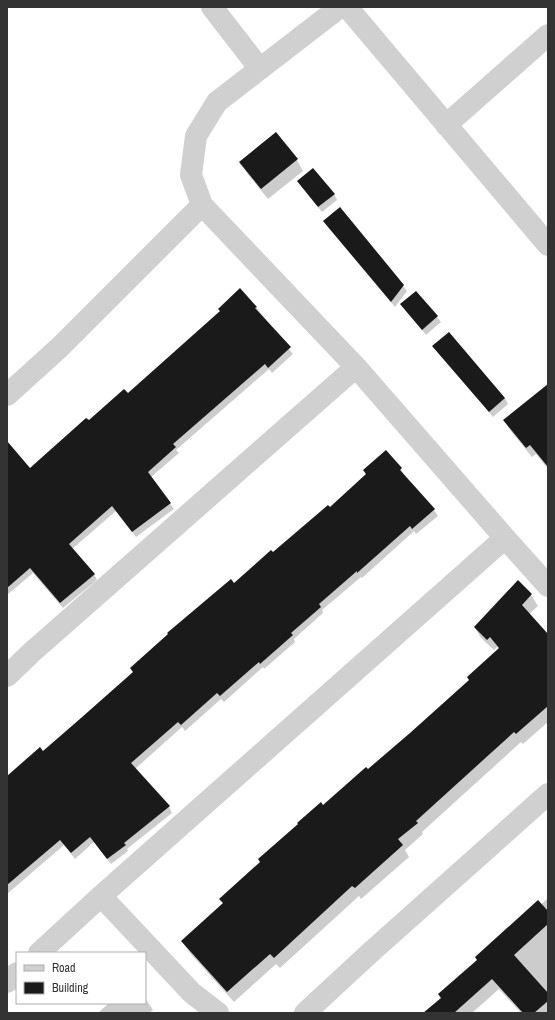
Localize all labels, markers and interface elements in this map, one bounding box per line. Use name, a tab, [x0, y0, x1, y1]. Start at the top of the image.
legend	[16, 952, 146, 1004]
text: Road	[52, 960, 76, 976]
text: Building	[52, 980, 89, 996]

